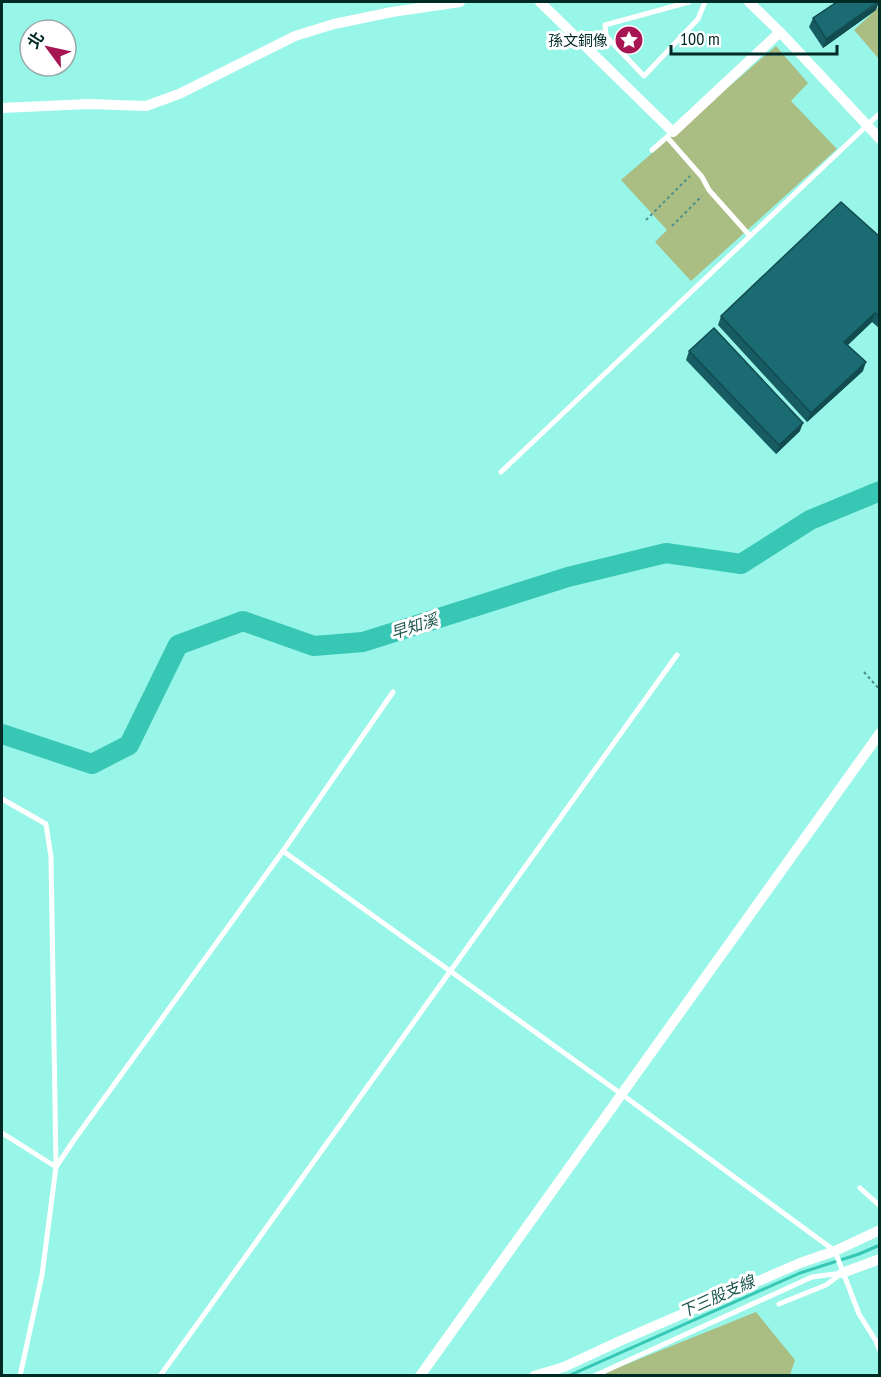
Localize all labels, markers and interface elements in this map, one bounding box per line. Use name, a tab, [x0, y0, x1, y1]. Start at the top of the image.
north arrow	[18, 18, 78, 78]
scale bar	[671, 18, 838, 56]
place icon: 孫文銅像	[613, 24, 645, 56]
text: 100 m	[680, 27, 720, 50]
text: 北	[23, 28, 48, 52]
place label: 孫文銅像	[548, 31, 608, 50]
water label: 早知溪	[388, 608, 442, 643]
water label: 下三股支線	[676, 1270, 759, 1321]

